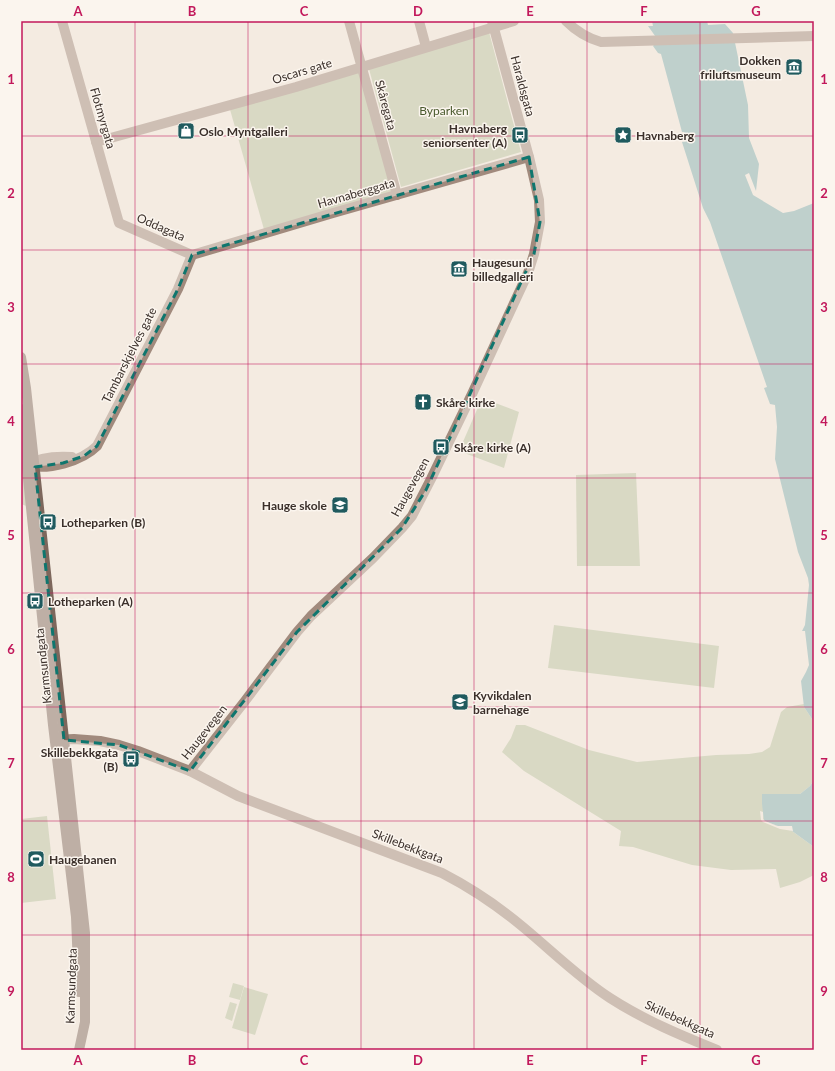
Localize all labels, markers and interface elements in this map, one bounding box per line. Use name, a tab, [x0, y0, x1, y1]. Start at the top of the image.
text: A	[72, 3, 83, 19]
text: B	[188, 3, 197, 19]
text: C	[300, 3, 309, 19]
text: D	[413, 3, 423, 19]
text: E	[526, 3, 534, 19]
text: F	[640, 3, 648, 19]
text: G	[751, 3, 761, 19]
place label: Dokken friluftsmuseum	[700, 53, 781, 82]
street label: Haraldsgata	[508, 54, 538, 118]
street label: Oscars gate	[270, 55, 334, 87]
museum icon: Dokken friluftsmuseum	[784, 57, 804, 77]
text: 1	[7, 71, 15, 87]
text: 1	[820, 71, 828, 87]
street label: Skåregata	[372, 78, 400, 132]
street label: Flotmyrgata	[87, 86, 119, 150]
park label: Byparken	[419, 103, 469, 118]
shop icon: Oslo Myntgalleri	[176, 121, 196, 141]
place label: Havnaberg seniorsenter (A)	[423, 121, 508, 150]
place label: Oslo Myntgalleri	[199, 124, 288, 139]
bus stop icon: Havnaberg seniorsenter (A)	[510, 125, 530, 145]
place icon: Havnaberg	[613, 125, 633, 145]
place label: Havnaberg	[636, 128, 695, 143]
street label: Havnaberggata	[316, 175, 396, 211]
text: 2	[7, 185, 15, 201]
text: 2	[820, 185, 828, 201]
street label: Oddagata	[135, 210, 188, 244]
place label: Haugesund billedgalleri	[472, 255, 533, 284]
museum icon: Haugesund billedgalleri	[449, 259, 469, 279]
text: 3	[7, 299, 15, 315]
text: 3	[820, 299, 828, 315]
street label: Tambarskjelves gate	[98, 305, 160, 405]
church icon: Skåre kirke	[413, 392, 433, 412]
place label: Skåre kirke	[436, 395, 496, 410]
text: 4	[7, 413, 15, 429]
text: 4	[820, 413, 828, 429]
bus stop icon: Skåre kirke (A)	[431, 437, 451, 457]
place label: Skåre kirke (A)	[454, 440, 531, 455]
street label: Haugevegen	[388, 455, 432, 519]
school or university icon: Hauge skole	[330, 495, 350, 515]
place label: Hauge skole	[262, 498, 328, 513]
bus stop icon: Lotheparken (B)	[38, 512, 58, 532]
place label: Lotheparken (B)	[61, 515, 145, 530]
text: 5	[7, 527, 15, 543]
text: 5	[820, 527, 828, 543]
bus stop icon: Lotheparken (A)	[25, 591, 45, 611]
place label: Lotheparken (A)	[48, 594, 133, 609]
street label: Karmsundgata	[32, 627, 54, 704]
text: 6	[7, 641, 15, 657]
text: 6	[820, 641, 828, 657]
place label: Kyvikdalen barnehage	[473, 688, 532, 717]
school or university icon: Kyvikdalen barnehage	[450, 692, 470, 712]
street label: Haugevegen	[178, 702, 230, 762]
place label: Skillebekkgata (B)	[41, 745, 118, 774]
bus stop icon: Skillebekkgata (B)	[121, 749, 141, 769]
text: 7	[7, 755, 15, 771]
text: 7	[820, 755, 828, 771]
street label: Skillebekkgata	[370, 826, 446, 866]
sports icon: Haugebanen	[26, 849, 46, 869]
place label: Haugebanen	[49, 852, 117, 867]
text: 8	[7, 869, 15, 885]
text: 8	[820, 869, 828, 885]
street label: Karmsundgata	[62, 948, 80, 1024]
text: 9	[7, 983, 15, 999]
text: 9	[820, 983, 828, 999]
street label: Skillebekkgata	[643, 997, 717, 1041]
text: A	[72, 1052, 83, 1068]
text: B	[188, 1052, 197, 1068]
text: C	[300, 1052, 309, 1068]
text: D	[413, 1052, 423, 1068]
text: E	[526, 1052, 534, 1068]
text: F	[640, 1052, 648, 1068]
text: G	[751, 1052, 761, 1068]

